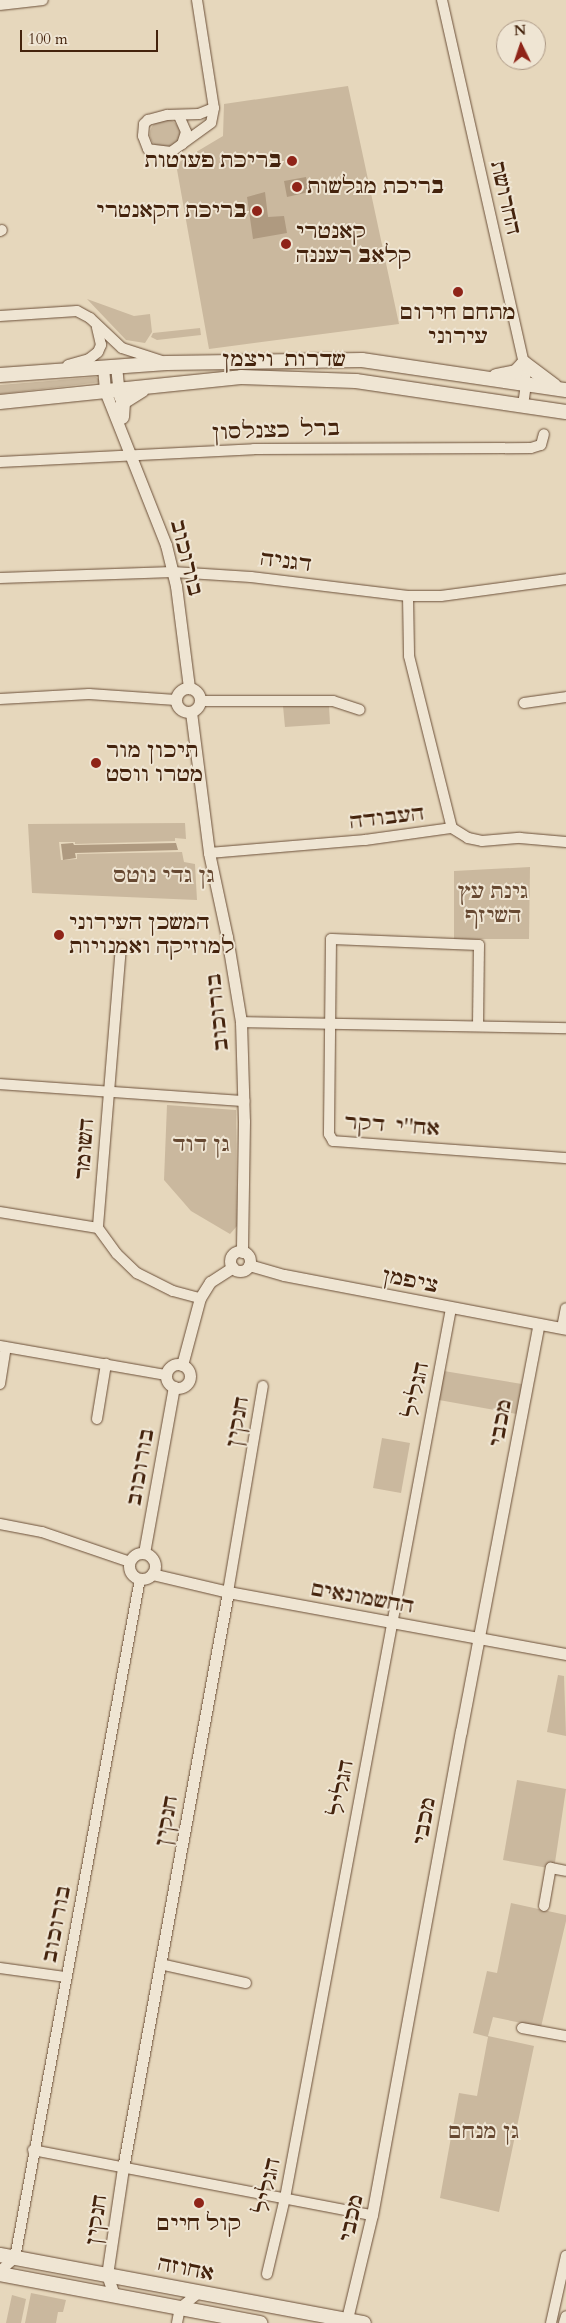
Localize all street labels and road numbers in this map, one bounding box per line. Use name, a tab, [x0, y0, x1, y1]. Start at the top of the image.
street label: החרושת	[484, 159, 526, 237]
street label: שדרות ויצמן	[224, 347, 344, 373]
street label: ברל כצנלסון	[214, 416, 338, 446]
street label: בורוכוב	[164, 517, 208, 599]
street label: דגניה	[259, 546, 313, 578]
street label: העבודה	[348, 801, 426, 835]
street label: בורוכוב	[201, 972, 235, 1052]
street label: אח''י דקר	[346, 1110, 438, 1142]
street label: השומר	[70, 1117, 100, 1181]
street label: ציפמן	[380, 1263, 440, 1299]
street label: הגליל	[399, 1360, 435, 1420]
street label: חנקין	[221, 1394, 255, 1450]
street label: מכבי	[484, 1397, 518, 1449]
street label: בורוכוב	[122, 1426, 160, 1508]
street label: החשמונאים	[308, 1576, 416, 1620]
street label: הגליל	[325, 1758, 359, 1818]
street label: חנקין	[150, 1793, 184, 1849]
street label: מכבי	[408, 1795, 442, 1847]
street label: בורוכוב	[37, 1883, 77, 1965]
street label: הגליל	[250, 2156, 286, 2216]
street label: מכבי	[335, 2192, 369, 2244]
street label: חנקין	[81, 2193, 113, 2247]
street label: אחוזה	[156, 2251, 216, 2287]

